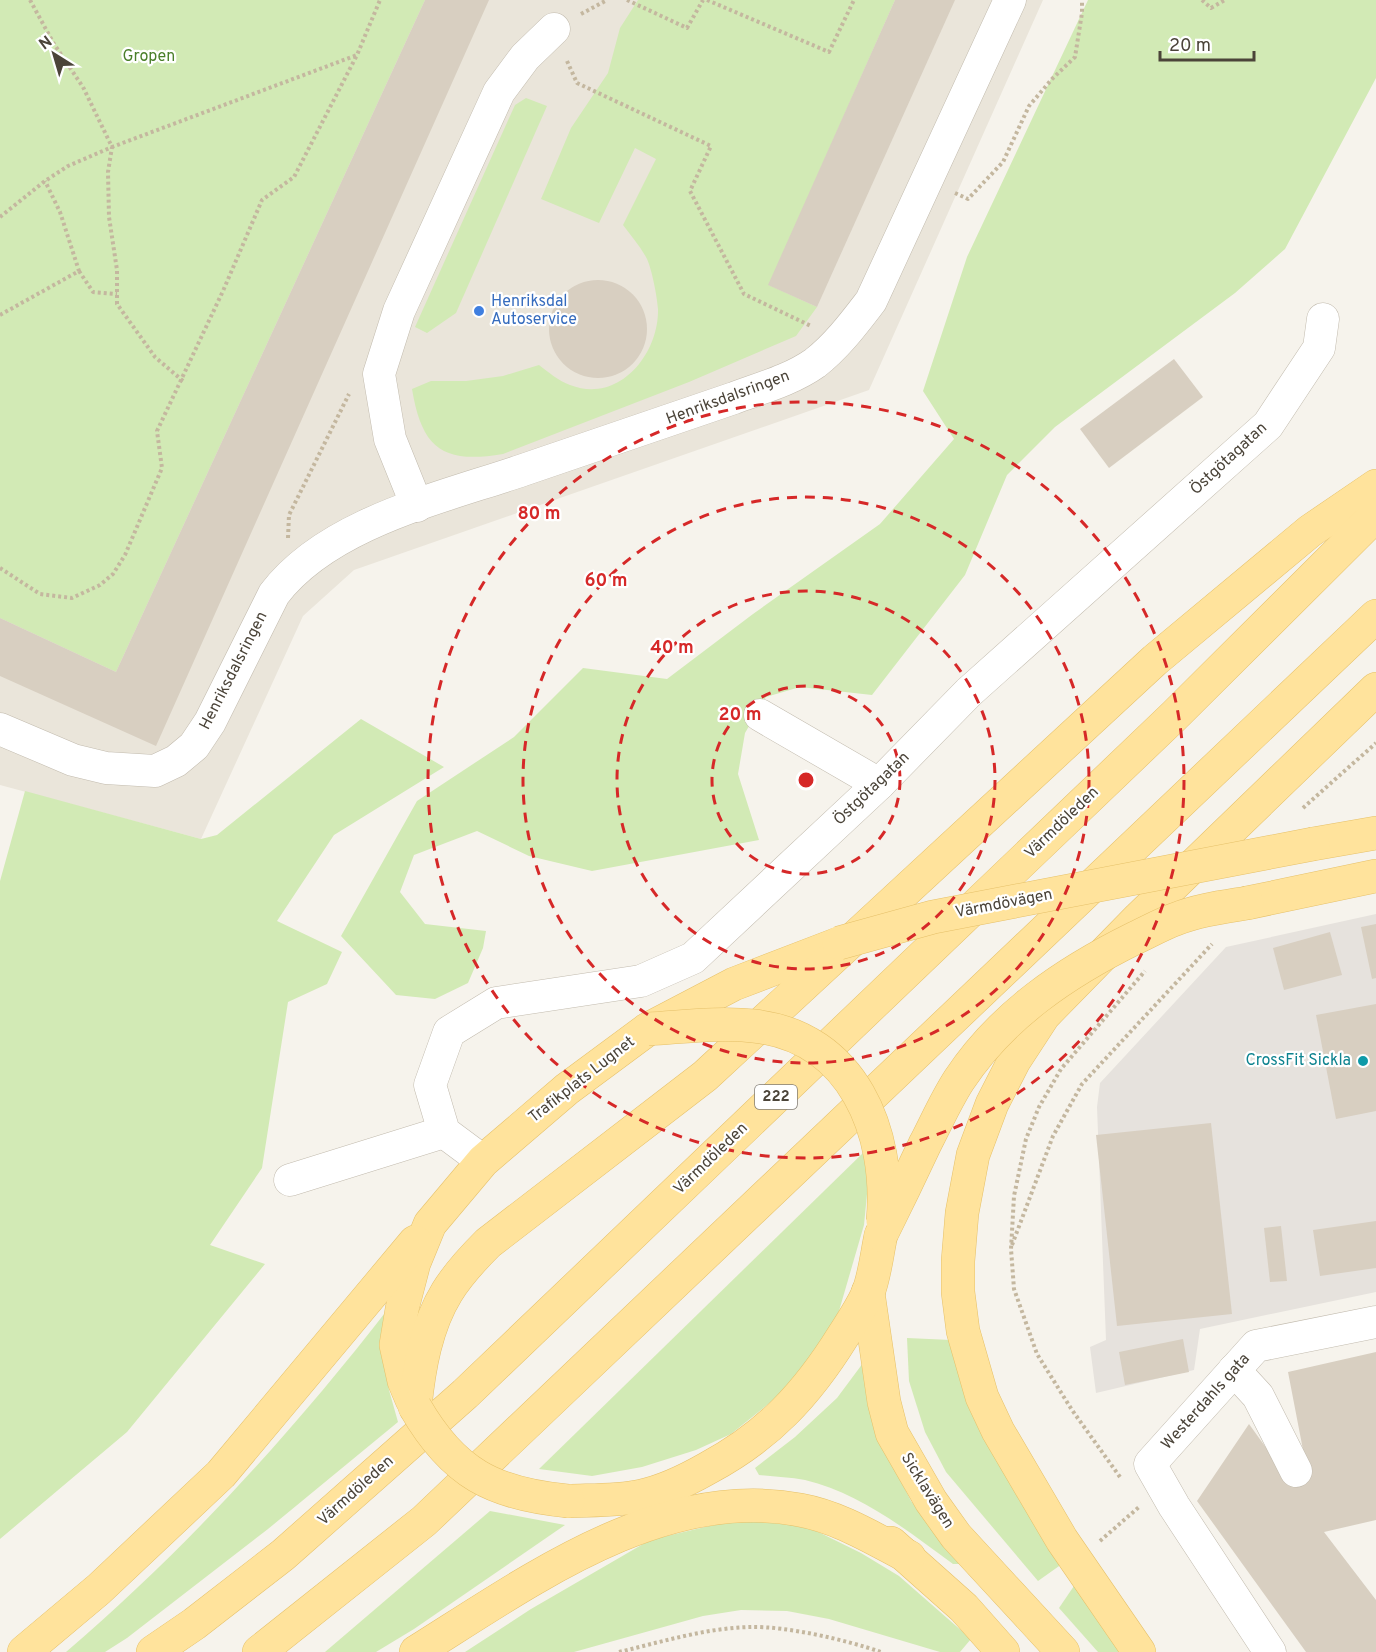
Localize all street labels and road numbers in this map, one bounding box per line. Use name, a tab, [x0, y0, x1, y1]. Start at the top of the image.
street label: Henriksdalsringen	[663, 366, 793, 430]
street label: Östgötagatan	[1185, 417, 1272, 500]
street label: Henriksdalsringen	[196, 608, 272, 734]
street label: Östgötagatan	[828, 746, 914, 830]
street label: Värmdöleden	[1021, 783, 1103, 863]
street label: Värmdövägen	[954, 885, 1054, 923]
street label: Trafikplats Lugnet	[525, 1032, 639, 1128]
road number: 222	[755, 1085, 797, 1109]
street label: Värmdöleden	[670, 1119, 752, 1199]
street label: Westerdahls gata	[1157, 1350, 1255, 1454]
street label: Sicklavägen	[896, 1449, 958, 1533]
street label: Värmdöleden	[314, 1452, 398, 1530]

